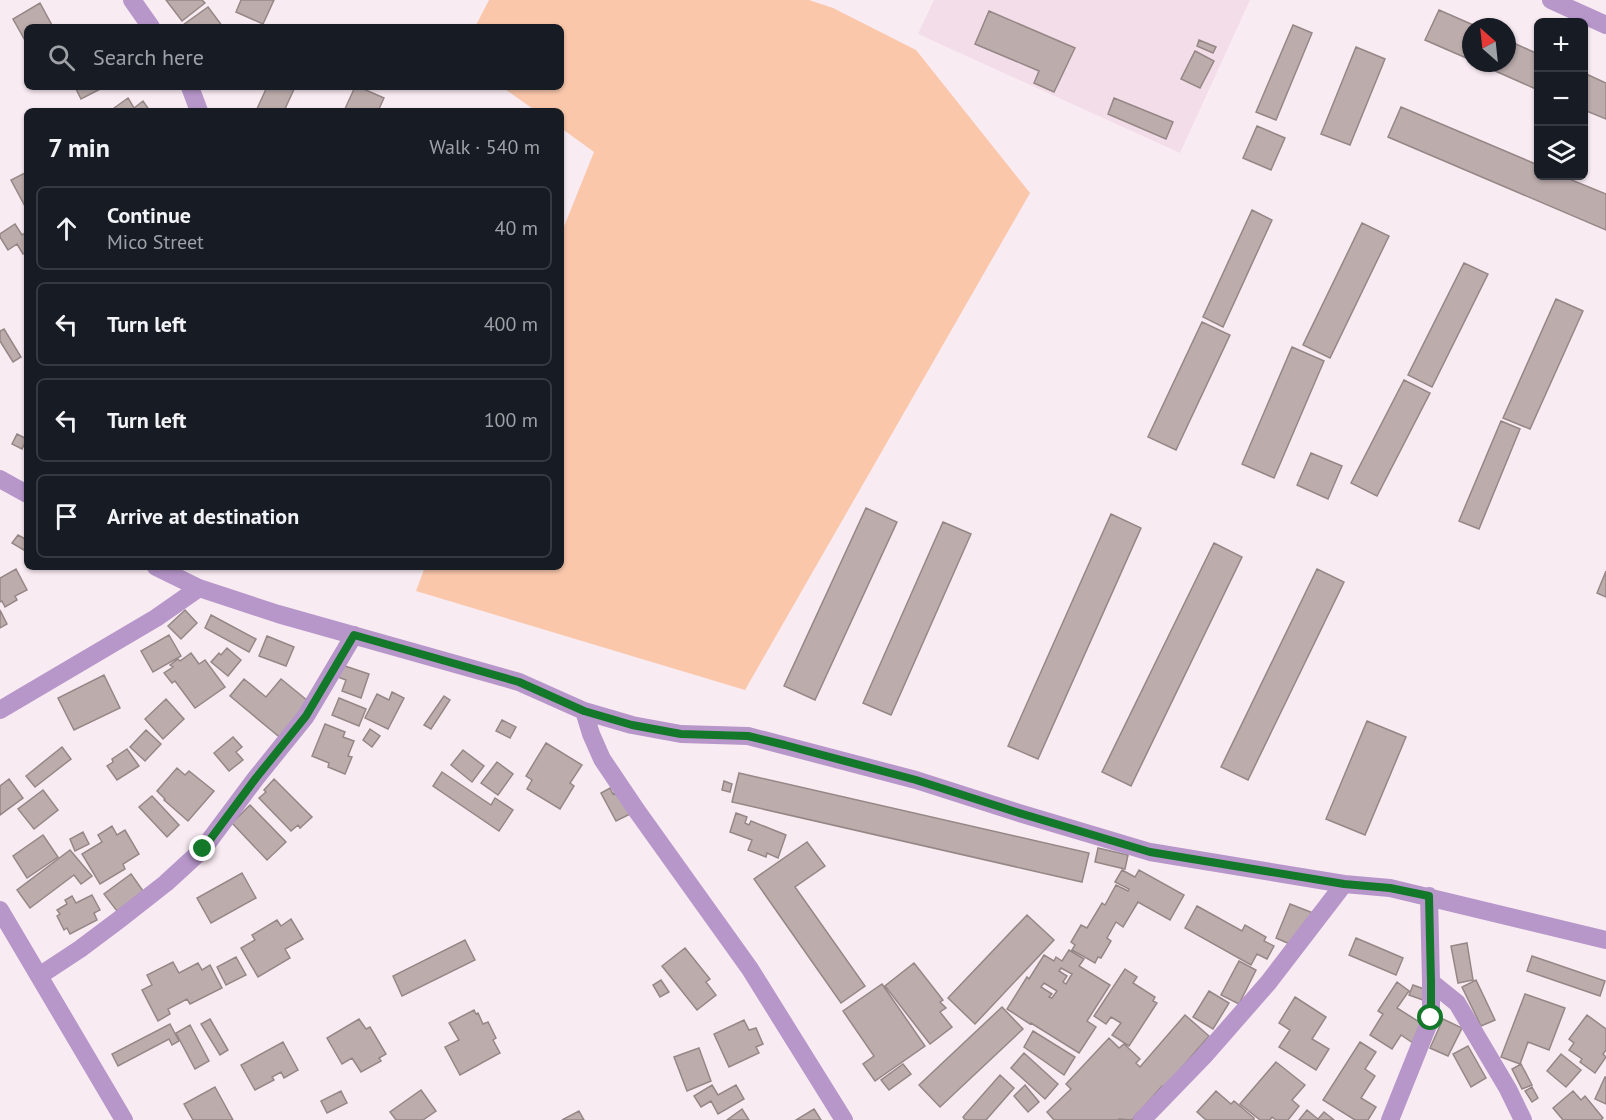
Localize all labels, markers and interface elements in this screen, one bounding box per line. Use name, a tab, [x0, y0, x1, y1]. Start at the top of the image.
north arrow	[1462, 18, 1516, 72]
map controls	[1534, 18, 1588, 180]
button: +	[1534, 18, 1588, 72]
search box	[24, 24, 564, 90]
icon: search	[45, 41, 78, 74]
text: Search here	[93, 43, 204, 71]
button: −	[1534, 72, 1588, 126]
button: layers	[1534, 126, 1588, 180]
text: 7 min	[48, 131, 110, 164]
text: Walk · 540 m	[429, 134, 540, 160]
text: Continue	[107, 201, 191, 229]
icon: ahead	[50, 212, 83, 245]
text: 40 m	[495, 215, 538, 241]
text: Mico Street	[107, 229, 204, 255]
icon: left	[50, 308, 83, 341]
text: Turn left	[107, 310, 187, 338]
text: 400 m	[484, 311, 538, 337]
icon: left	[50, 404, 83, 437]
text: Turn left	[107, 406, 187, 434]
text: 100 m	[484, 407, 538, 433]
icon: arrive	[50, 500, 83, 533]
text: Arrive at destination	[107, 502, 299, 530]
route end	[189, 835, 215, 861]
route start	[1417, 1004, 1443, 1030]

